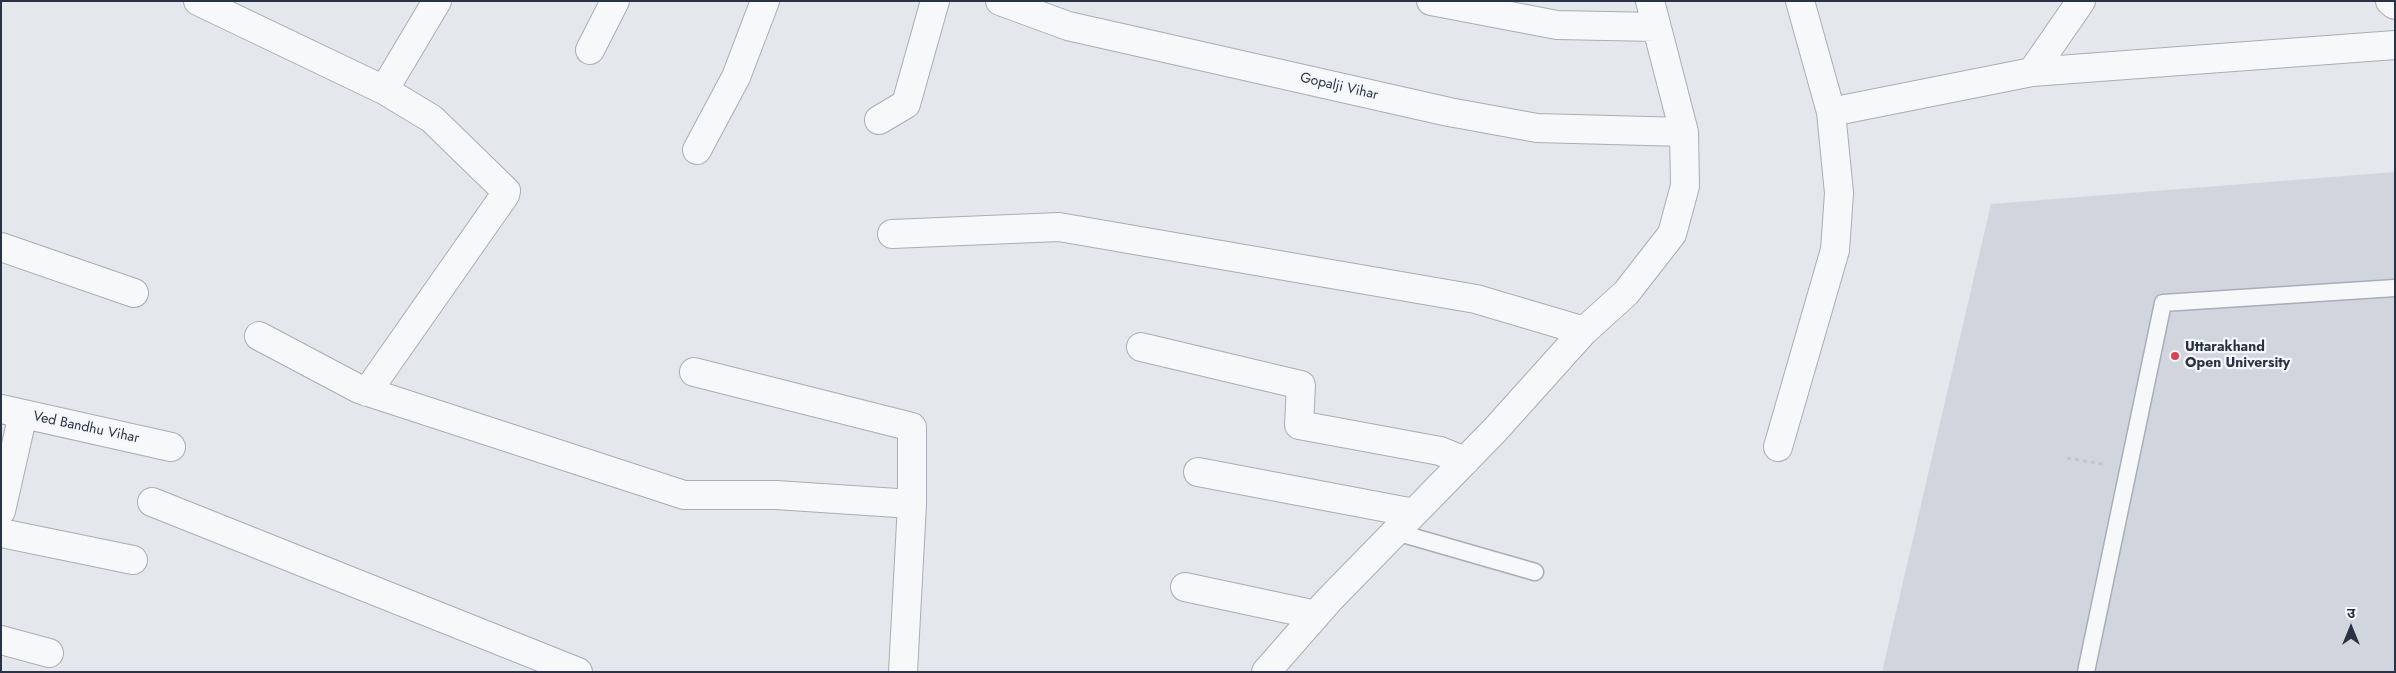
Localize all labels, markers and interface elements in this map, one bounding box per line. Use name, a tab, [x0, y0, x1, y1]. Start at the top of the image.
street label: Gopalji Vihar	[1298, 70, 1380, 104]
place label: Uttarakhand Open University	[2185, 340, 2290, 372]
marker: Uttarakhand Open University	[2169, 350, 2181, 362]
street label: Ved Bandhu Vihar	[31, 409, 141, 447]
north arrow	[2326, 603, 2376, 653]
text: उ	[2347, 603, 2355, 623]

